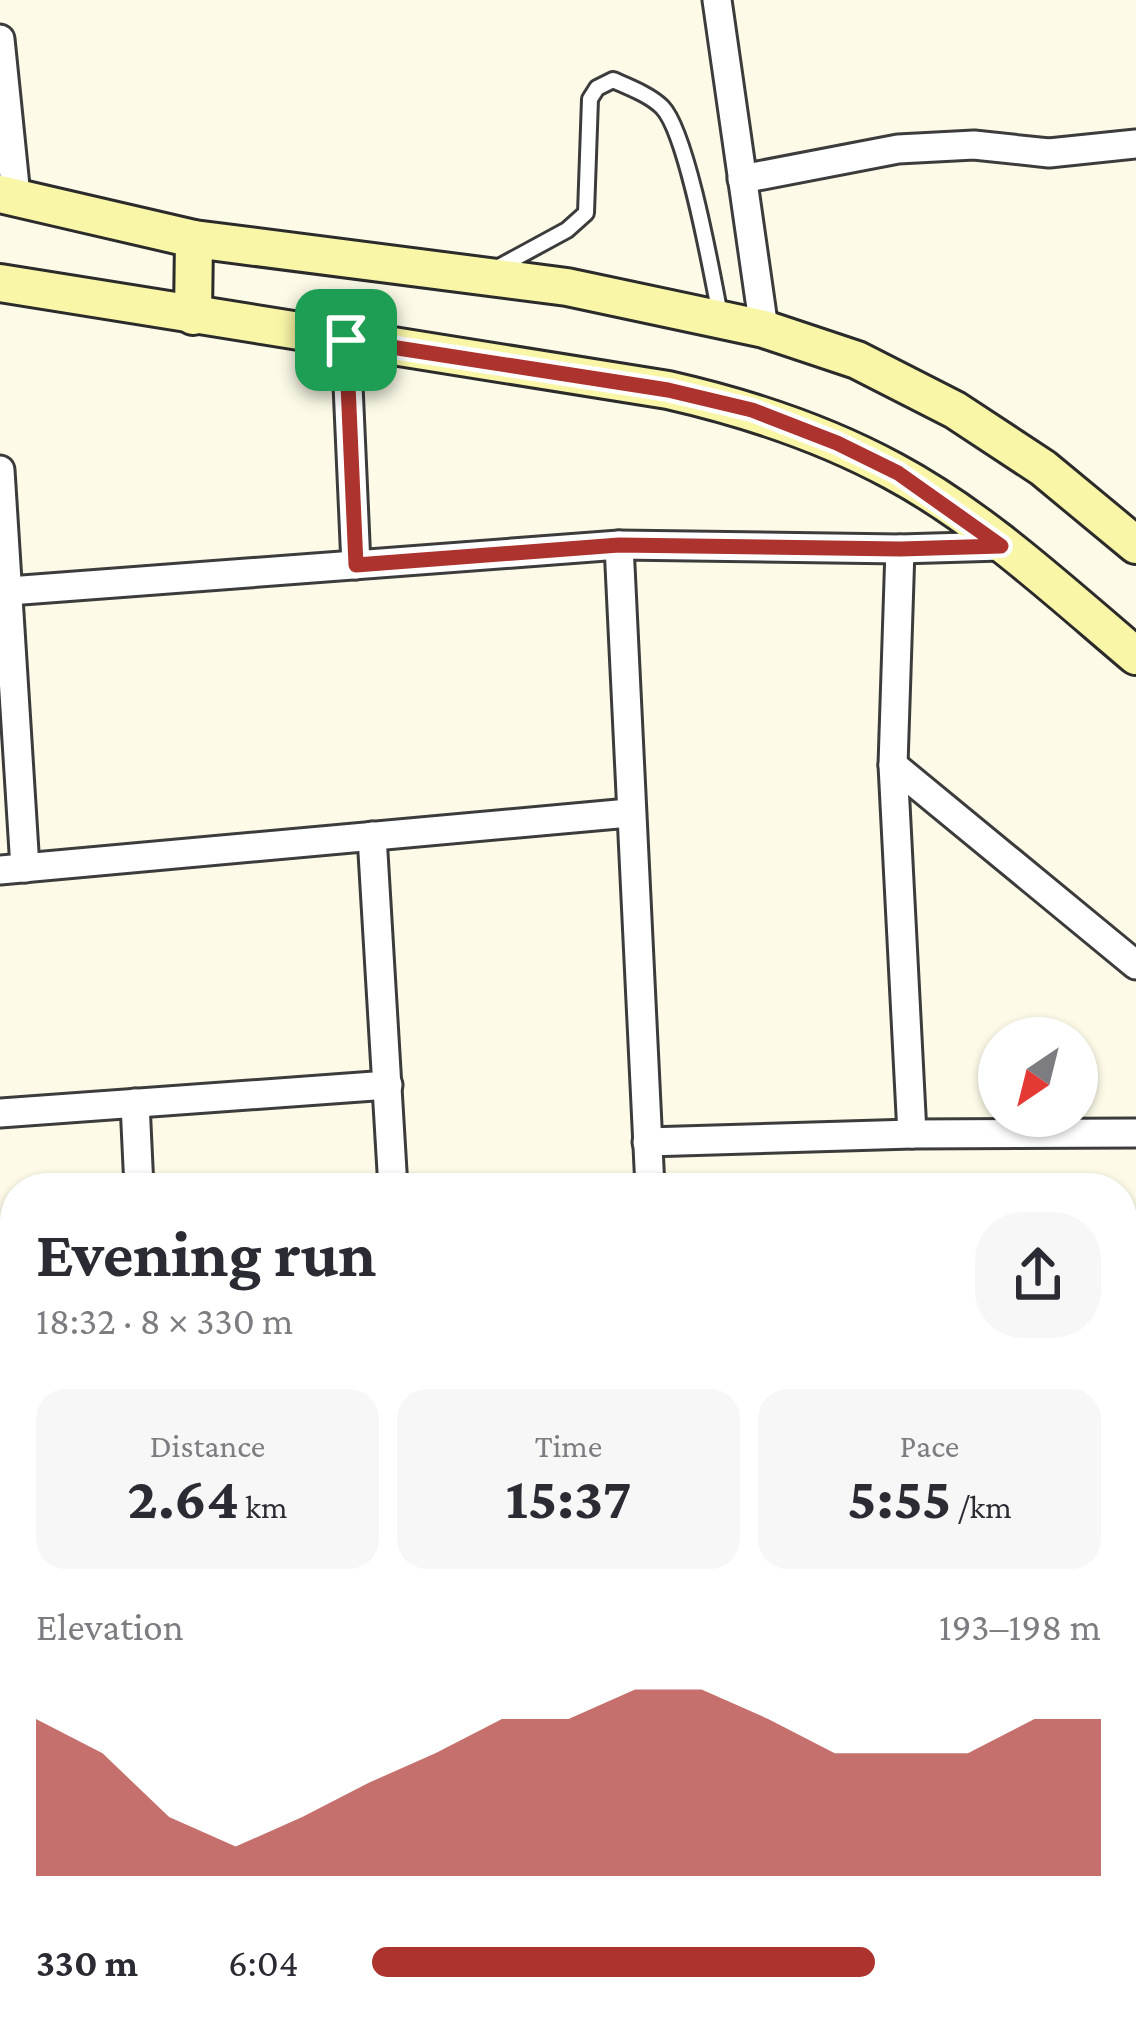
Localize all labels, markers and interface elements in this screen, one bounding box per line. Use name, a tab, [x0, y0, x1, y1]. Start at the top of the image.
pin	[295, 289, 397, 391]
icon: arrive	[313, 307, 379, 373]
north arrow	[978, 1017, 1098, 1137]
map controls	[978, 1017, 1098, 1137]
button: share	[975, 1212, 1101, 1338]
text: Evening run	[36, 1217, 376, 1290]
text: 18:32 · 8 × 330 m	[36, 1299, 293, 1342]
text: Distance	[150, 1427, 265, 1464]
text: Time	[535, 1427, 602, 1464]
text: Pace	[900, 1427, 959, 1464]
text: 2.64	[127, 1464, 239, 1531]
text: 15:37	[505, 1464, 632, 1531]
text: 5:55	[847, 1464, 951, 1531]
text: km	[239, 1488, 288, 1525]
text: /km	[951, 1488, 1012, 1525]
text: Elevation	[36, 1605, 184, 1648]
text: 193–198 m	[939, 1605, 1101, 1648]
text: 330 m	[36, 1941, 138, 1984]
text: 6:04	[228, 1941, 299, 1984]

